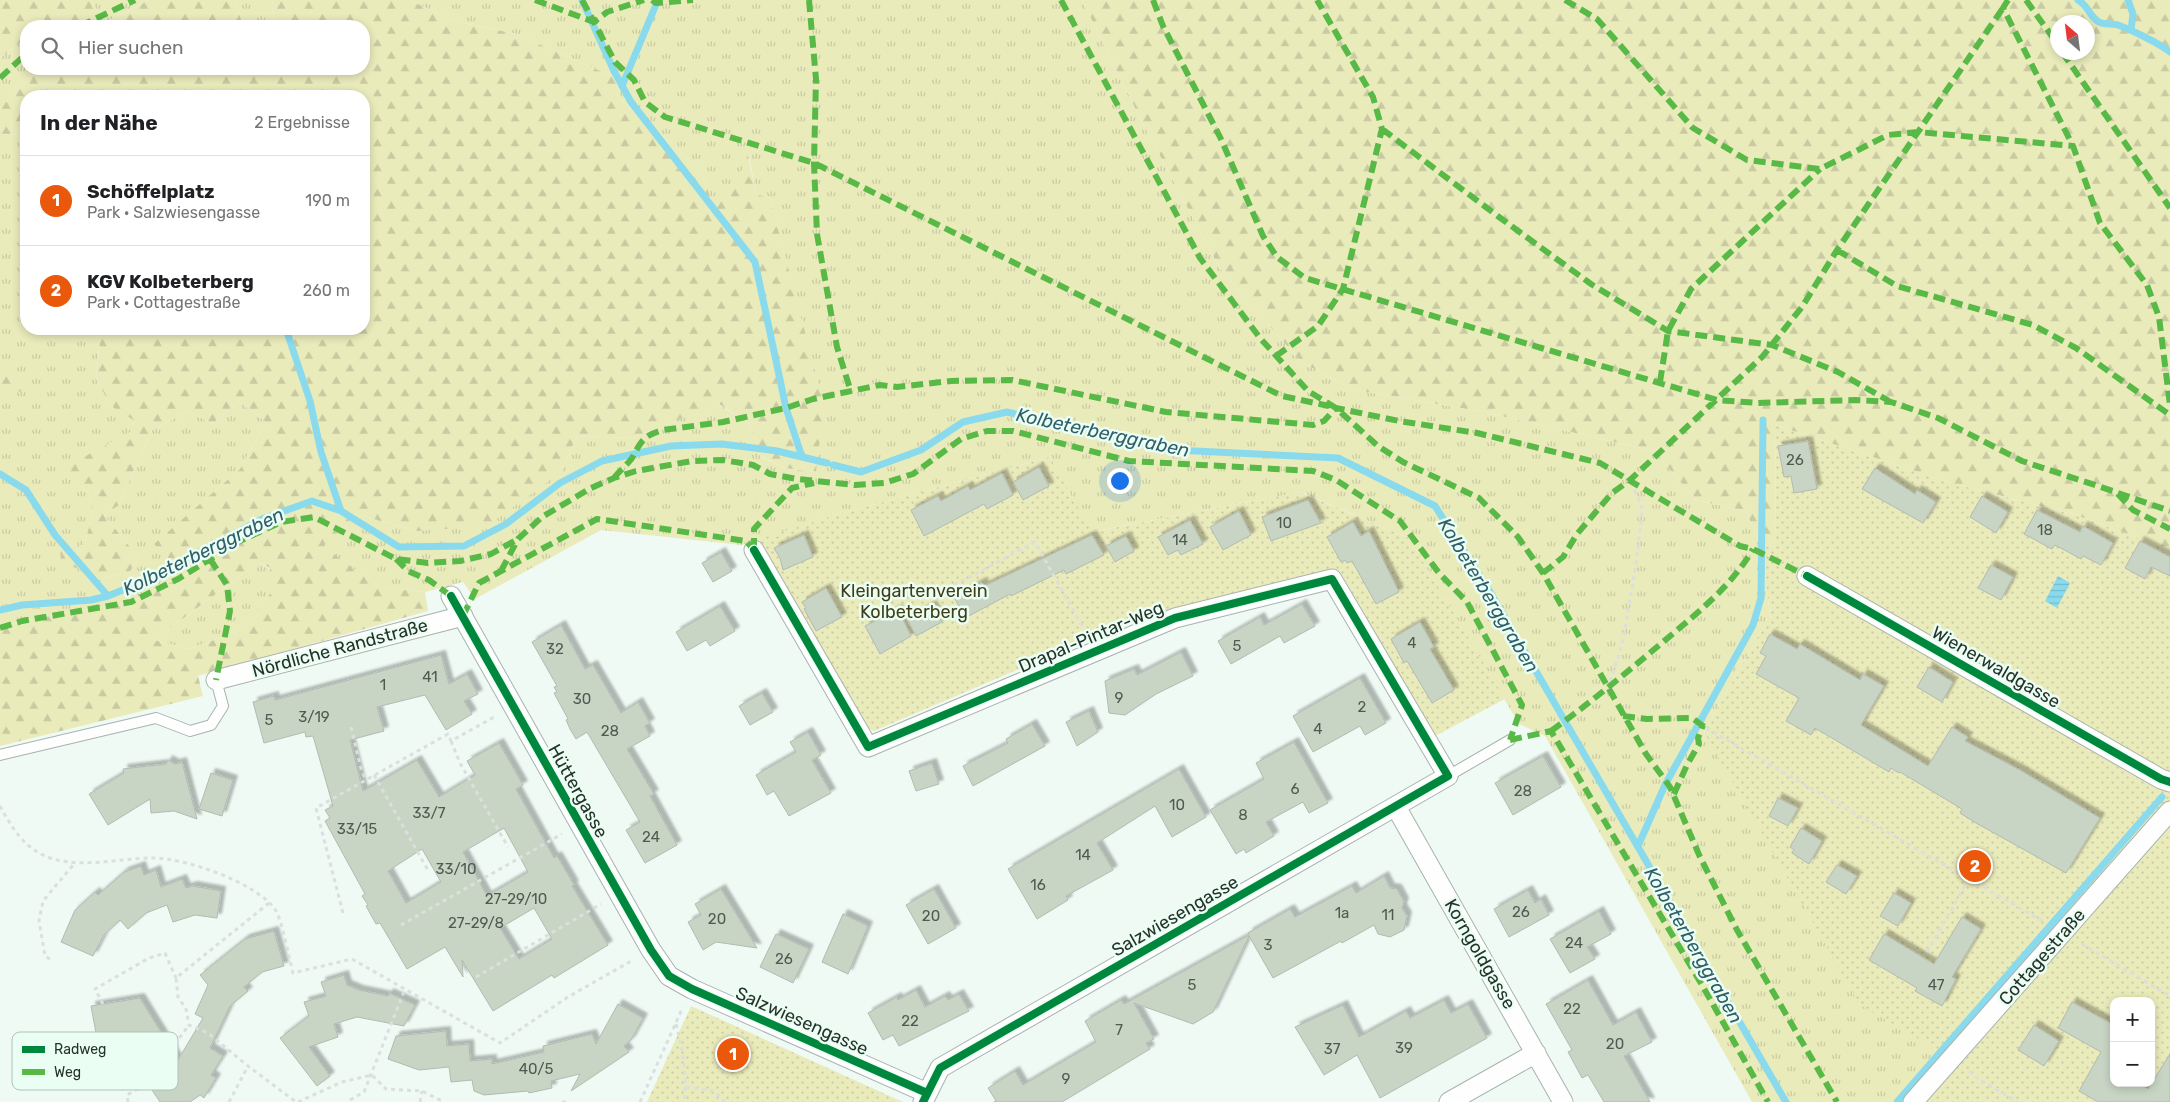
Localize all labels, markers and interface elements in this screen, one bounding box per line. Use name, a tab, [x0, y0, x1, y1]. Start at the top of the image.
north arrow	[2050, 15, 2095, 60]
search box	[20, 20, 370, 75]
icon: search	[38, 34, 66, 62]
text: Hier suchen	[78, 36, 184, 59]
text: In der Nähe	[40, 110, 158, 135]
text: 2 Ergebnisse	[254, 113, 350, 132]
text: Schöffelplatz	[87, 180, 215, 203]
text: 1	[52, 191, 60, 210]
text: 190 m	[305, 191, 350, 210]
text: Park · Salzwiesengasse	[87, 203, 260, 222]
text: KGV Kolbeterberg	[87, 270, 254, 293]
text: 2	[51, 281, 61, 300]
text: 260 m	[303, 281, 350, 300]
text: Park · Cottagestraße	[87, 293, 240, 312]
water label: Kolbeterberggraben	[1014, 403, 1192, 462]
house number: 26	[1786, 451, 1804, 469]
your location	[1107, 468, 1133, 494]
water label: Kolbeterberggraben	[119, 502, 288, 600]
house number: 10	[1276, 514, 1292, 532]
water label: Kolbeterberggraben	[1433, 514, 1544, 677]
house number: 18	[2037, 521, 2053, 539]
house number: 14	[1172, 531, 1188, 549]
park label: Kleingartenverein Kolbeterberg	[840, 580, 988, 623]
street label: Drapal-Pintar-Weg	[1015, 596, 1167, 678]
street label: Nördliche Randstraße	[250, 614, 430, 682]
street label: Wienerwaldgasse	[1928, 621, 2064, 713]
house number: 4	[1407, 634, 1417, 652]
house number: 5	[1233, 637, 1242, 655]
house number: 32	[546, 640, 564, 658]
house number: 41	[422, 668, 438, 686]
house number: 1	[380, 676, 386, 694]
house number: 9	[1115, 689, 1124, 707]
house number: 30	[573, 690, 591, 708]
house number: 2	[1358, 698, 1367, 716]
house number: 3/19	[298, 708, 330, 726]
house number: 5	[265, 711, 274, 729]
house number: 4	[1313, 720, 1323, 738]
house number: 28	[601, 722, 619, 740]
street label: Hüttergasse	[543, 740, 613, 842]
house number: 6	[1290, 780, 1300, 798]
house number: 28	[1514, 782, 1532, 800]
house number: 10	[1169, 796, 1185, 814]
house number: 33/7	[413, 804, 446, 822]
house number: 8	[1238, 806, 1248, 824]
house number: 33/15	[337, 820, 377, 838]
house number: 24	[642, 828, 660, 846]
house number: 14	[1075, 846, 1091, 864]
pin: 2	[1959, 847, 1991, 885]
house number: 33/10	[435, 860, 477, 878]
water label: Kolbeterberggraben	[1640, 863, 1748, 1027]
street label: Salzwiesengasse	[1108, 871, 1242, 961]
house number: 16	[1030, 876, 1046, 894]
house number: 27-29/10	[485, 890, 547, 908]
street label: Korngoldgasse	[1440, 895, 1520, 1013]
house number: 26	[1512, 903, 1530, 921]
house number: 1a	[1335, 904, 1349, 922]
street label: Cottagestraße	[1994, 904, 2090, 1010]
house number: 11	[1382, 906, 1394, 924]
house number: 20	[922, 907, 940, 925]
house number: 20	[708, 910, 726, 928]
house number: 27-29/8	[448, 914, 504, 932]
house number: 24	[1565, 934, 1583, 952]
house number: 3	[1263, 936, 1273, 954]
house number: 26	[775, 950, 793, 968]
house number: 5	[1188, 976, 1197, 994]
house number: 47	[1928, 976, 1945, 994]
street label: Salzwiesengasse	[732, 982, 872, 1060]
map controls	[2110, 997, 2155, 1087]
button: +	[2110, 997, 2155, 1042]
house number: 22	[1563, 1000, 1581, 1018]
house number: 22	[901, 1012, 919, 1030]
house number: 7	[1115, 1021, 1123, 1039]
legend	[12, 1032, 178, 1090]
pin: 1	[717, 1035, 749, 1073]
house number: 20	[1606, 1035, 1624, 1053]
house number: 39	[1395, 1039, 1413, 1057]
house number: 37	[1324, 1040, 1341, 1058]
text: Radweg	[54, 1041, 106, 1058]
button: −	[2110, 1042, 2155, 1087]
house number: 40/5	[519, 1060, 553, 1078]
text: Weg	[54, 1064, 81, 1081]
house number: 9	[1062, 1070, 1071, 1088]

